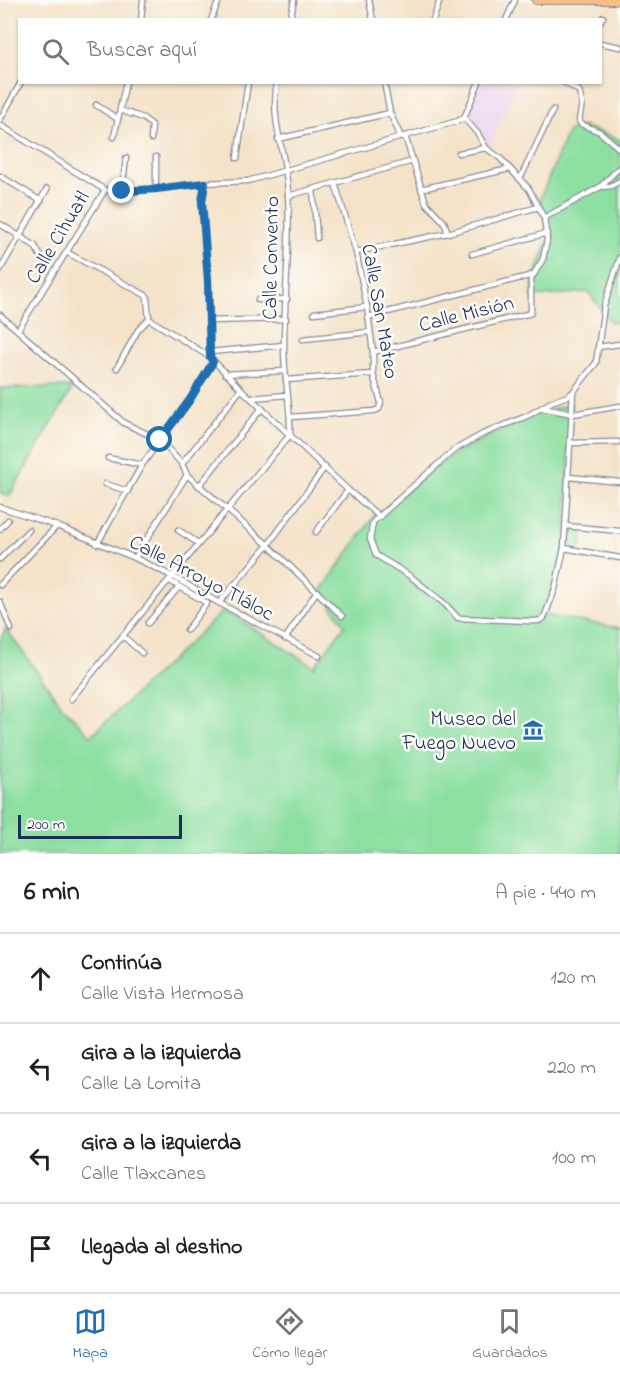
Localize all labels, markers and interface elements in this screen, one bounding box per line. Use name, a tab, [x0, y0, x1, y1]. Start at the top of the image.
search box	[18, 18, 602, 84]
icon: search	[39, 35, 72, 68]
text: Buscar aquí	[87, 35, 197, 67]
route end	[108, 177, 134, 203]
street label: Calle Cihuatl	[19, 186, 98, 290]
street label: Calle Convento	[256, 196, 288, 320]
street label: Calle San Mateo	[352, 242, 406, 381]
street label: Calle Misión	[416, 289, 517, 341]
route start	[146, 426, 172, 452]
street label: Calle Arroyo Tláloc	[122, 528, 279, 632]
place label: Museo del Fuego Nuevo	[401, 705, 516, 761]
museum icon: Museo del Fuego Nuevo	[521, 718, 545, 742]
scale bar	[18, 812, 182, 840]
text: 200 m	[27, 813, 65, 837]
text: 6 min	[24, 874, 80, 912]
text: A pie · 440 m	[495, 879, 596, 908]
text: Continúa	[81, 948, 162, 980]
icon: ahead	[24, 962, 57, 995]
text: 120 m	[551, 964, 596, 993]
text: Calle Vista Hermosa	[81, 980, 244, 1009]
text: Gira a la izquierda	[81, 1038, 241, 1070]
icon: left	[24, 1052, 57, 1085]
text: 220 m	[547, 1054, 596, 1083]
text: Calle La Lomita	[81, 1070, 201, 1099]
text: Gira a la izquierda	[81, 1128, 241, 1160]
icon: left	[24, 1142, 57, 1175]
text: 100 m	[552, 1144, 596, 1173]
text: Calle Tlaxcanes	[81, 1160, 206, 1189]
icon: arrive	[24, 1232, 57, 1265]
text: Llegada al destino	[81, 1232, 242, 1264]
tab: Mapa	[72, 1305, 108, 1365]
tab: Cómo llegar	[252, 1305, 328, 1365]
tab: Guardados	[472, 1305, 548, 1365]

